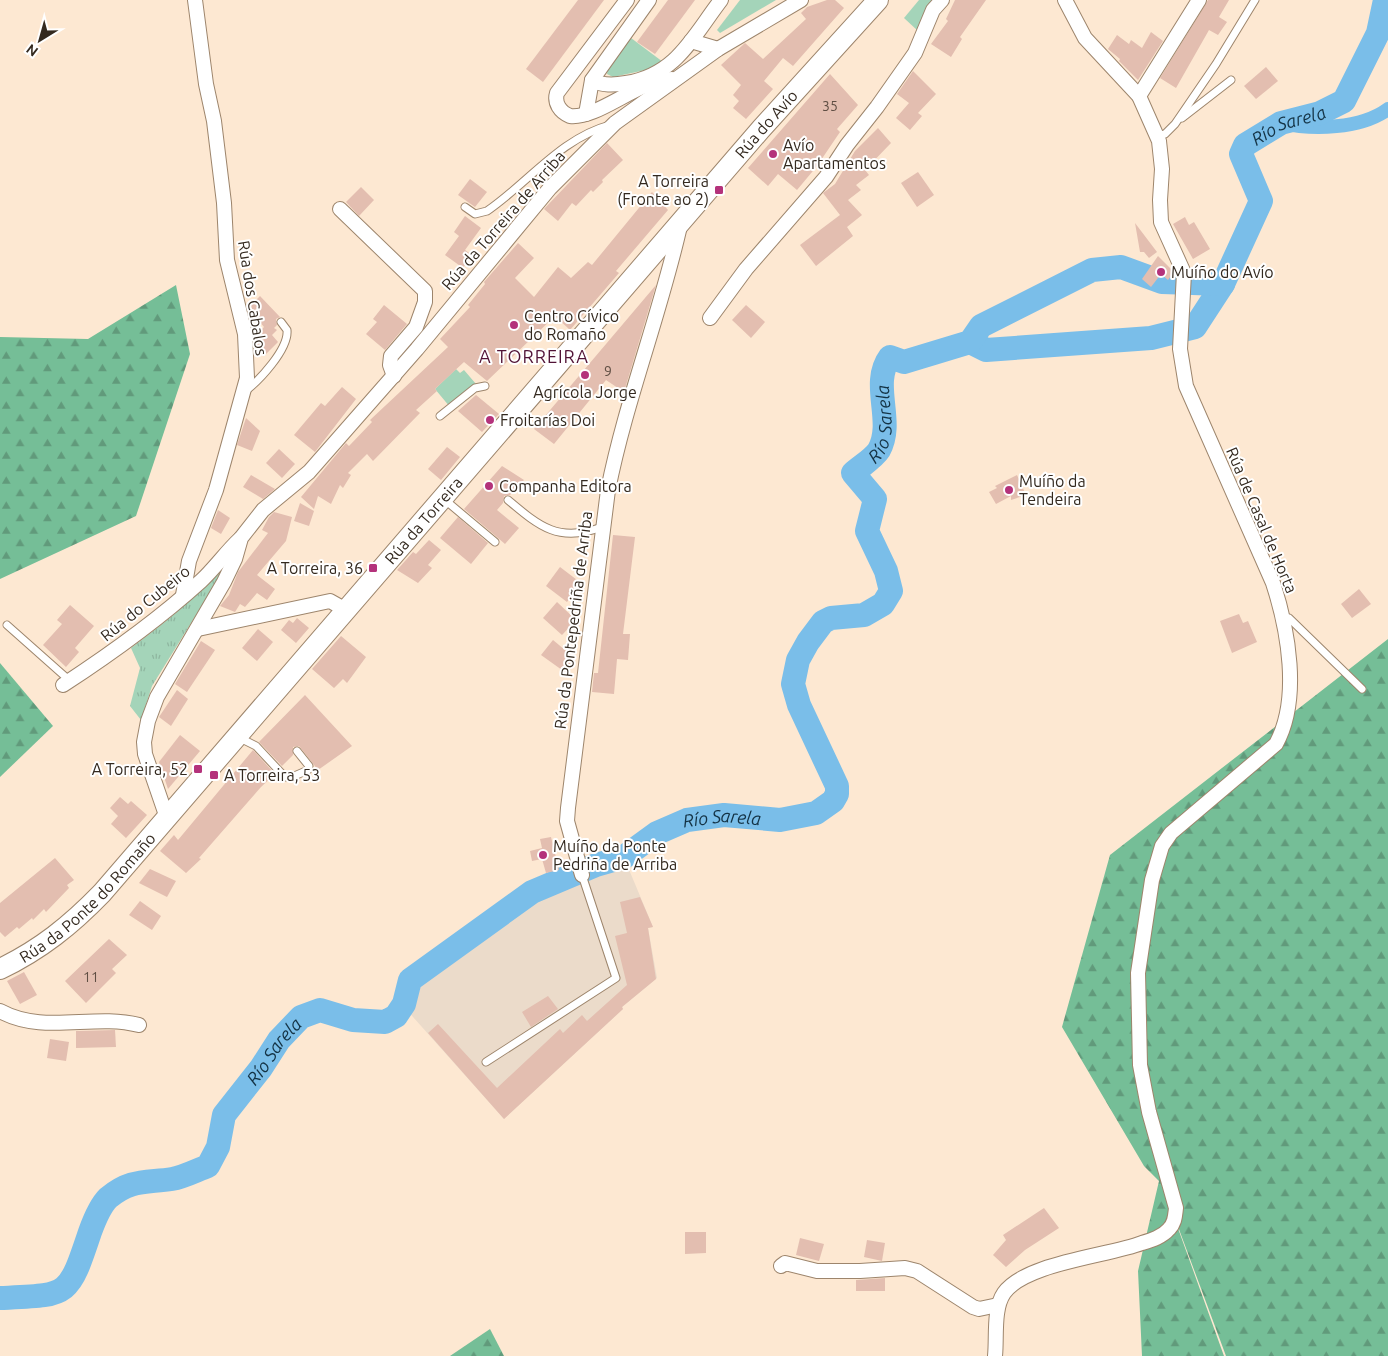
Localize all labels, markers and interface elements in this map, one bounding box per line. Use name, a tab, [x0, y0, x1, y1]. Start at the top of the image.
north arrow	[15, 15, 65, 65]
text: N	[23, 41, 41, 60]
street label: Rúa do Avío	[731, 86, 801, 162]
house number: 35	[822, 98, 838, 114]
water label: Río Sarela	[1247, 102, 1329, 149]
place label: Avío Apartamentos	[783, 136, 886, 172]
street label: Rúa da Torreira de Arriba	[438, 147, 568, 293]
marker: Avío Apartamentos	[767, 148, 779, 160]
place label: A Torreira (Fronte ao 2)	[617, 172, 709, 209]
marker: A Torreira (Fronte ao 2)	[713, 184, 725, 196]
street label: Rúa dos Cabalos	[235, 239, 271, 357]
place label: Muíño do Avío	[1171, 263, 1274, 281]
marker: Muíño do Avío	[1155, 266, 1167, 278]
place label: Centro Cívico do Romaño	[524, 307, 619, 343]
marker: Centro Cívico do Romaño	[508, 319, 520, 331]
district label: A TORREIRA	[479, 346, 589, 366]
house number: 9	[604, 363, 612, 379]
marker: Agrícola Jorge	[579, 369, 591, 381]
place label: Agrícola Jorge	[533, 383, 637, 401]
water label: Río Sarela	[863, 384, 895, 467]
place label: Froitarías Doi	[500, 411, 595, 429]
marker: Froitarías Doi	[484, 414, 496, 426]
street label: Rúa de Casal de Horta	[1223, 444, 1301, 596]
place label: Muíño da Tendeira	[1019, 472, 1086, 508]
street label: Rúa da Torreira	[381, 473, 466, 568]
place label: Companha Editora	[499, 477, 632, 495]
marker: Companha Editora	[483, 480, 495, 492]
marker: Muíño da Tendeira	[1003, 484, 1015, 496]
street label: Rúa da Pontepedriña de Arriba	[551, 510, 595, 730]
place label: A Torreira, 36	[267, 559, 363, 577]
street label: Rúa do Cubeiro	[97, 561, 193, 645]
marker: A Torreira, 36	[367, 562, 379, 574]
place label: A Torreira, 52	[92, 760, 188, 778]
marker: A Torreira, 52	[192, 763, 204, 775]
place label: A Torreira, 53	[224, 766, 320, 784]
marker: A Torreira, 53	[208, 769, 220, 781]
water label: Río Sarela	[681, 805, 762, 830]
street label: Rúa da Ponte do Romaño	[16, 829, 159, 966]
place label: Muíño da Ponte Pedriña de Arriba	[553, 837, 677, 873]
marker: Muíño da Ponte Pedriña de Arriba	[537, 849, 549, 861]
house number: 11	[83, 969, 99, 985]
water label: Río Sarela	[242, 1013, 305, 1088]

